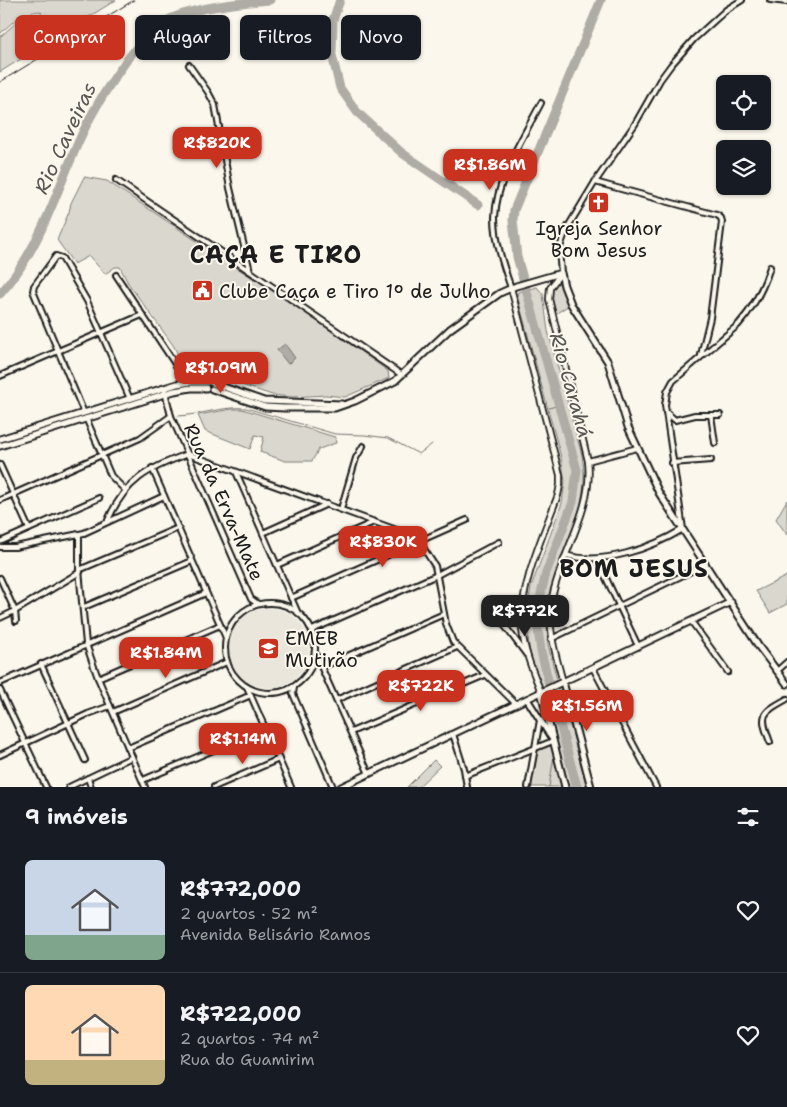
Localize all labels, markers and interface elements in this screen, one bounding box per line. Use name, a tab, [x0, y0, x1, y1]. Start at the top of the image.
chip: Comprar	[15, 15, 125, 60]
chip: Alugar	[135, 15, 230, 60]
chip: Filtros	[240, 15, 331, 60]
chip: Novo	[341, 15, 421, 60]
map controls	[716, 75, 771, 195]
button: locate	[716, 75, 771, 130]
water label: Rio Caveiras	[28, 78, 102, 198]
pin: R$820K	[176, 126, 258, 169]
text: R$820K	[184, 132, 250, 153]
button: layers	[716, 140, 771, 195]
pin: R$1.86M	[444, 148, 536, 191]
text: R$1.86M	[454, 154, 526, 175]
church icon: Igreja Senhor Bom Jesus	[587, 190, 611, 214]
place label: Igreja Senhor Bom Jesus	[536, 216, 662, 263]
district label: CAÇA E TIRO	[190, 239, 362, 271]
public building icon: Clube Caça e Tiro 1º de Julho	[191, 279, 215, 303]
place label: Clube Caça e Tiro 1º de Julho	[219, 279, 490, 304]
water label: Rio Carahá	[544, 329, 598, 441]
pin: R$1.09M	[175, 352, 267, 394]
text: R$1.09M	[185, 357, 257, 378]
street label: Rua da Erva-Mate	[178, 420, 270, 584]
pin: R$830K	[342, 526, 424, 568]
text: R$830K	[349, 531, 417, 552]
district label: BOM JESUS	[559, 553, 709, 585]
pin: R$772K	[484, 594, 566, 637]
text: R$772K	[492, 600, 558, 621]
place label: EMEB Mutirão	[285, 626, 358, 673]
pin: R$1.84M	[120, 636, 212, 679]
school or university icon: EMEB Mutirão	[257, 637, 281, 661]
text: R$1.84M	[130, 642, 202, 663]
pin: R$722K	[380, 670, 462, 712]
text: R$722K	[388, 675, 454, 696]
pin: R$1.56M	[541, 690, 633, 732]
text: R$1.56M	[552, 695, 622, 716]
pin: R$1.14M	[197, 722, 289, 765]
text: R$1.14M	[210, 728, 276, 749]
text: 9 imóveis	[25, 803, 128, 831]
icon: filters	[734, 803, 762, 831]
text: R$772,000	[180, 875, 301, 903]
icon: home	[65, 880, 125, 940]
icon: heart	[734, 896, 762, 924]
text: 2 quartos · 52 m²	[180, 903, 318, 924]
text: Avenida Belisário Ramos	[180, 924, 371, 945]
text: R$722,000	[180, 1000, 301, 1028]
icon: home	[65, 1005, 125, 1065]
icon: heart	[734, 1021, 762, 1049]
text: 2 quartos · 74 m²	[180, 1028, 319, 1049]
text: Rua do Guamirim	[180, 1049, 314, 1070]

